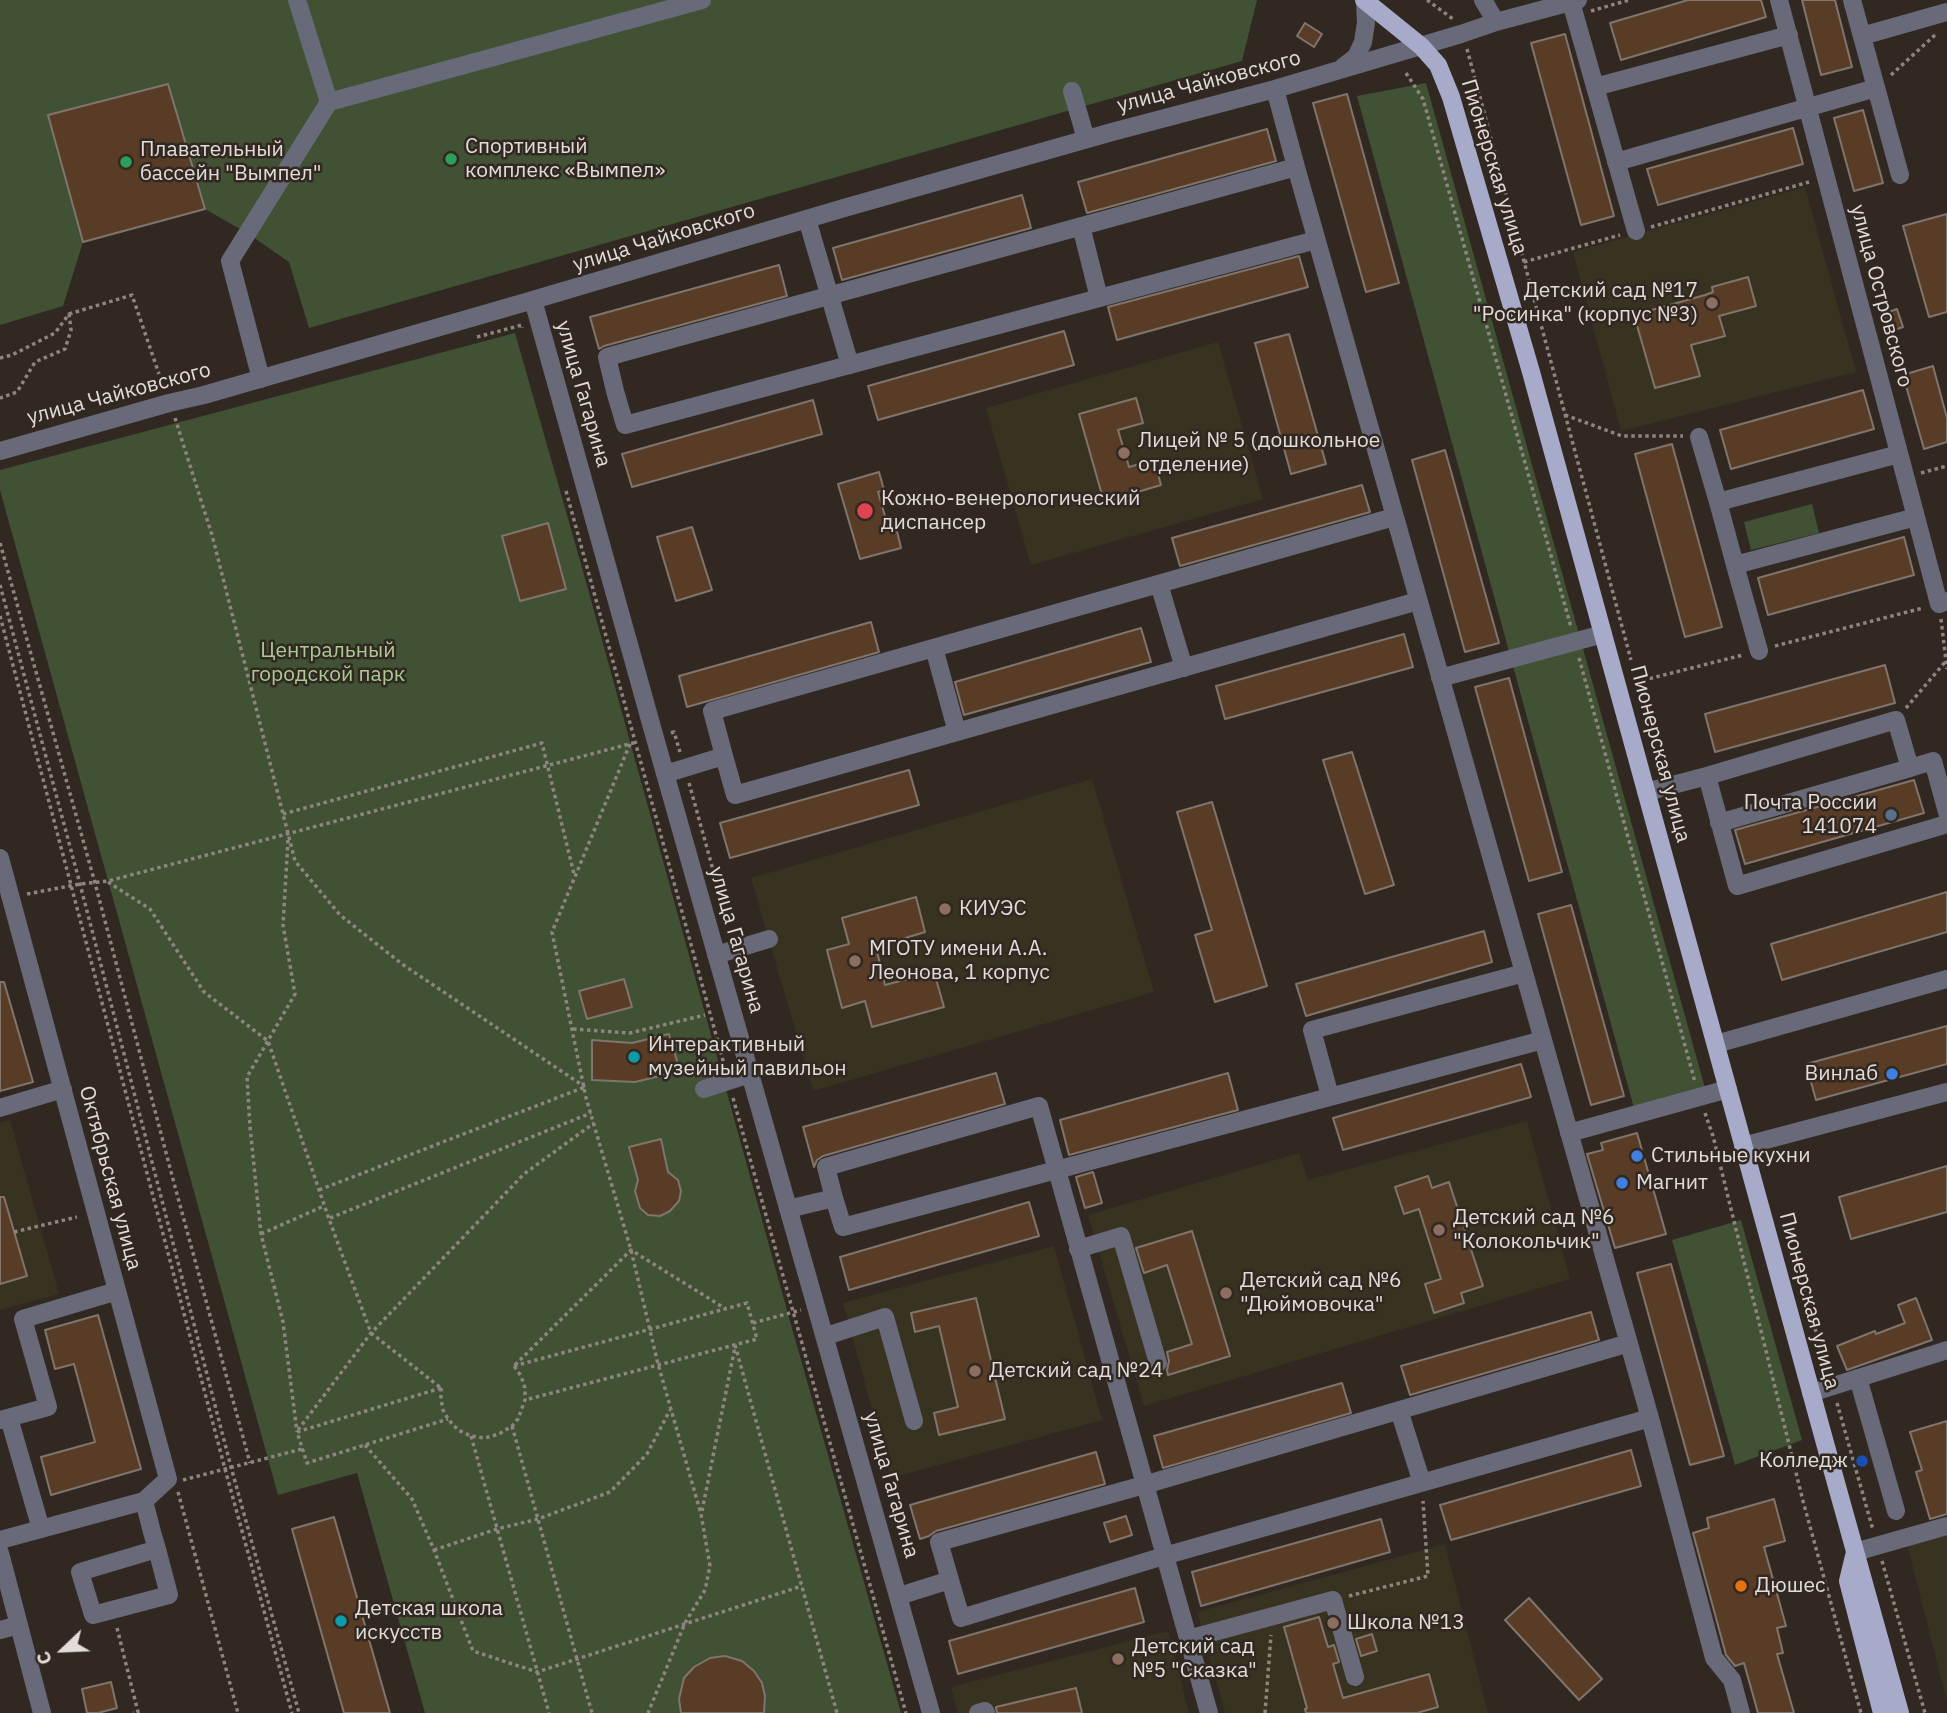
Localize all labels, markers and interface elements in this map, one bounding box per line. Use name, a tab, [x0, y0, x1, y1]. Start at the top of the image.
street label: улица Чайковского	[1114, 45, 1304, 119]
street label: Пионерская улица	[1455, 76, 1533, 258]
place label: Спортивный комплекс «Вымпел»	[465, 134, 665, 184]
place label: Плавательный бассейн "Вымпел"	[140, 137, 322, 187]
marker: Спортивный комплекс «Вымпел»	[443, 151, 459, 167]
marker: Плавательный бассейн "Вымпел"	[118, 154, 134, 170]
street label: улица Чайковского	[570, 198, 758, 278]
street label: улица Островского	[1844, 202, 1918, 390]
place label: Детский сад №17 "Росинка" (корпус №3)	[1473, 278, 1698, 328]
marker: Детский сад №17 "Росинка" (корпус №3)	[1704, 295, 1720, 311]
street label: улица Гагарина	[550, 318, 616, 470]
street label: улица Чайковского	[24, 357, 214, 431]
place label: Лицей № 5 (дошкольное отделение)	[1138, 428, 1380, 478]
marker: Лицей № 5 (дошкольное отделение)	[1116, 445, 1132, 461]
place label: Кожно-венерологический диспансер	[881, 486, 1140, 536]
marker: Кожно-венерологический диспансер	[855, 501, 875, 521]
park label: Центральный городской парк	[251, 638, 405, 688]
street label: Пионерская улица	[1624, 663, 1696, 845]
place label: Почта России 141074	[1744, 790, 1877, 840]
marker: Почта России 141074	[1883, 807, 1899, 823]
street label: улица Гагарина	[703, 864, 769, 1016]
place label: КИУЭС	[959, 896, 1026, 922]
marker: КИУЭС	[937, 901, 953, 917]
place label: МГОТУ имени А.А. Леонова, 1 корпус	[869, 936, 1050, 986]
marker: МГОТУ имени А.А. Леонова, 1 корпус	[847, 953, 863, 969]
place label: Интерактивный музейный павильон	[648, 1032, 847, 1082]
marker: Интерактивный музейный павильон	[626, 1049, 642, 1065]
place label: Винлаб	[1805, 1061, 1878, 1087]
marker: Винлаб	[1884, 1066, 1900, 1082]
street label: Октябрьская улица	[73, 1083, 147, 1273]
place label: Стильные кухни	[1651, 1143, 1810, 1169]
marker: Стильные кухни	[1629, 1148, 1645, 1164]
place label: Магнит	[1636, 1170, 1708, 1196]
marker: Магнит	[1614, 1175, 1630, 1191]
place label: Детский сад №6 "Колокольчик"	[1453, 1205, 1615, 1255]
street label: Пионерская улица	[1773, 1210, 1845, 1392]
marker: Детский сад №6 "Колокольчик"	[1431, 1222, 1447, 1238]
place label: Детский сад №6 "Дюймовочка"	[1240, 1268, 1402, 1318]
marker: Детский сад №6 "Дюймовочка"	[1218, 1285, 1234, 1301]
place label: Детский сад №24	[989, 1358, 1163, 1384]
marker: Детский сад №24	[967, 1363, 983, 1379]
street label: улица Гагарина	[858, 1409, 924, 1561]
place label: Колледж	[1759, 1448, 1848, 1474]
marker: Колледж	[1854, 1453, 1870, 1469]
place label: Дюшес	[1755, 1573, 1825, 1599]
marker: Дюшес	[1733, 1578, 1749, 1594]
place label: Детская школа искусств	[355, 1596, 503, 1646]
place label: Школа №13	[1347, 1610, 1465, 1636]
marker: Детская школа искусств	[333, 1613, 349, 1629]
north arrow	[28, 1615, 98, 1685]
marker: Школа №13	[1325, 1615, 1341, 1631]
place label: Детский сад №5 "Сказка"	[1132, 1634, 1257, 1684]
text: С	[30, 1648, 57, 1669]
marker: Детский сад №5 "Сказка"	[1110, 1651, 1126, 1667]

